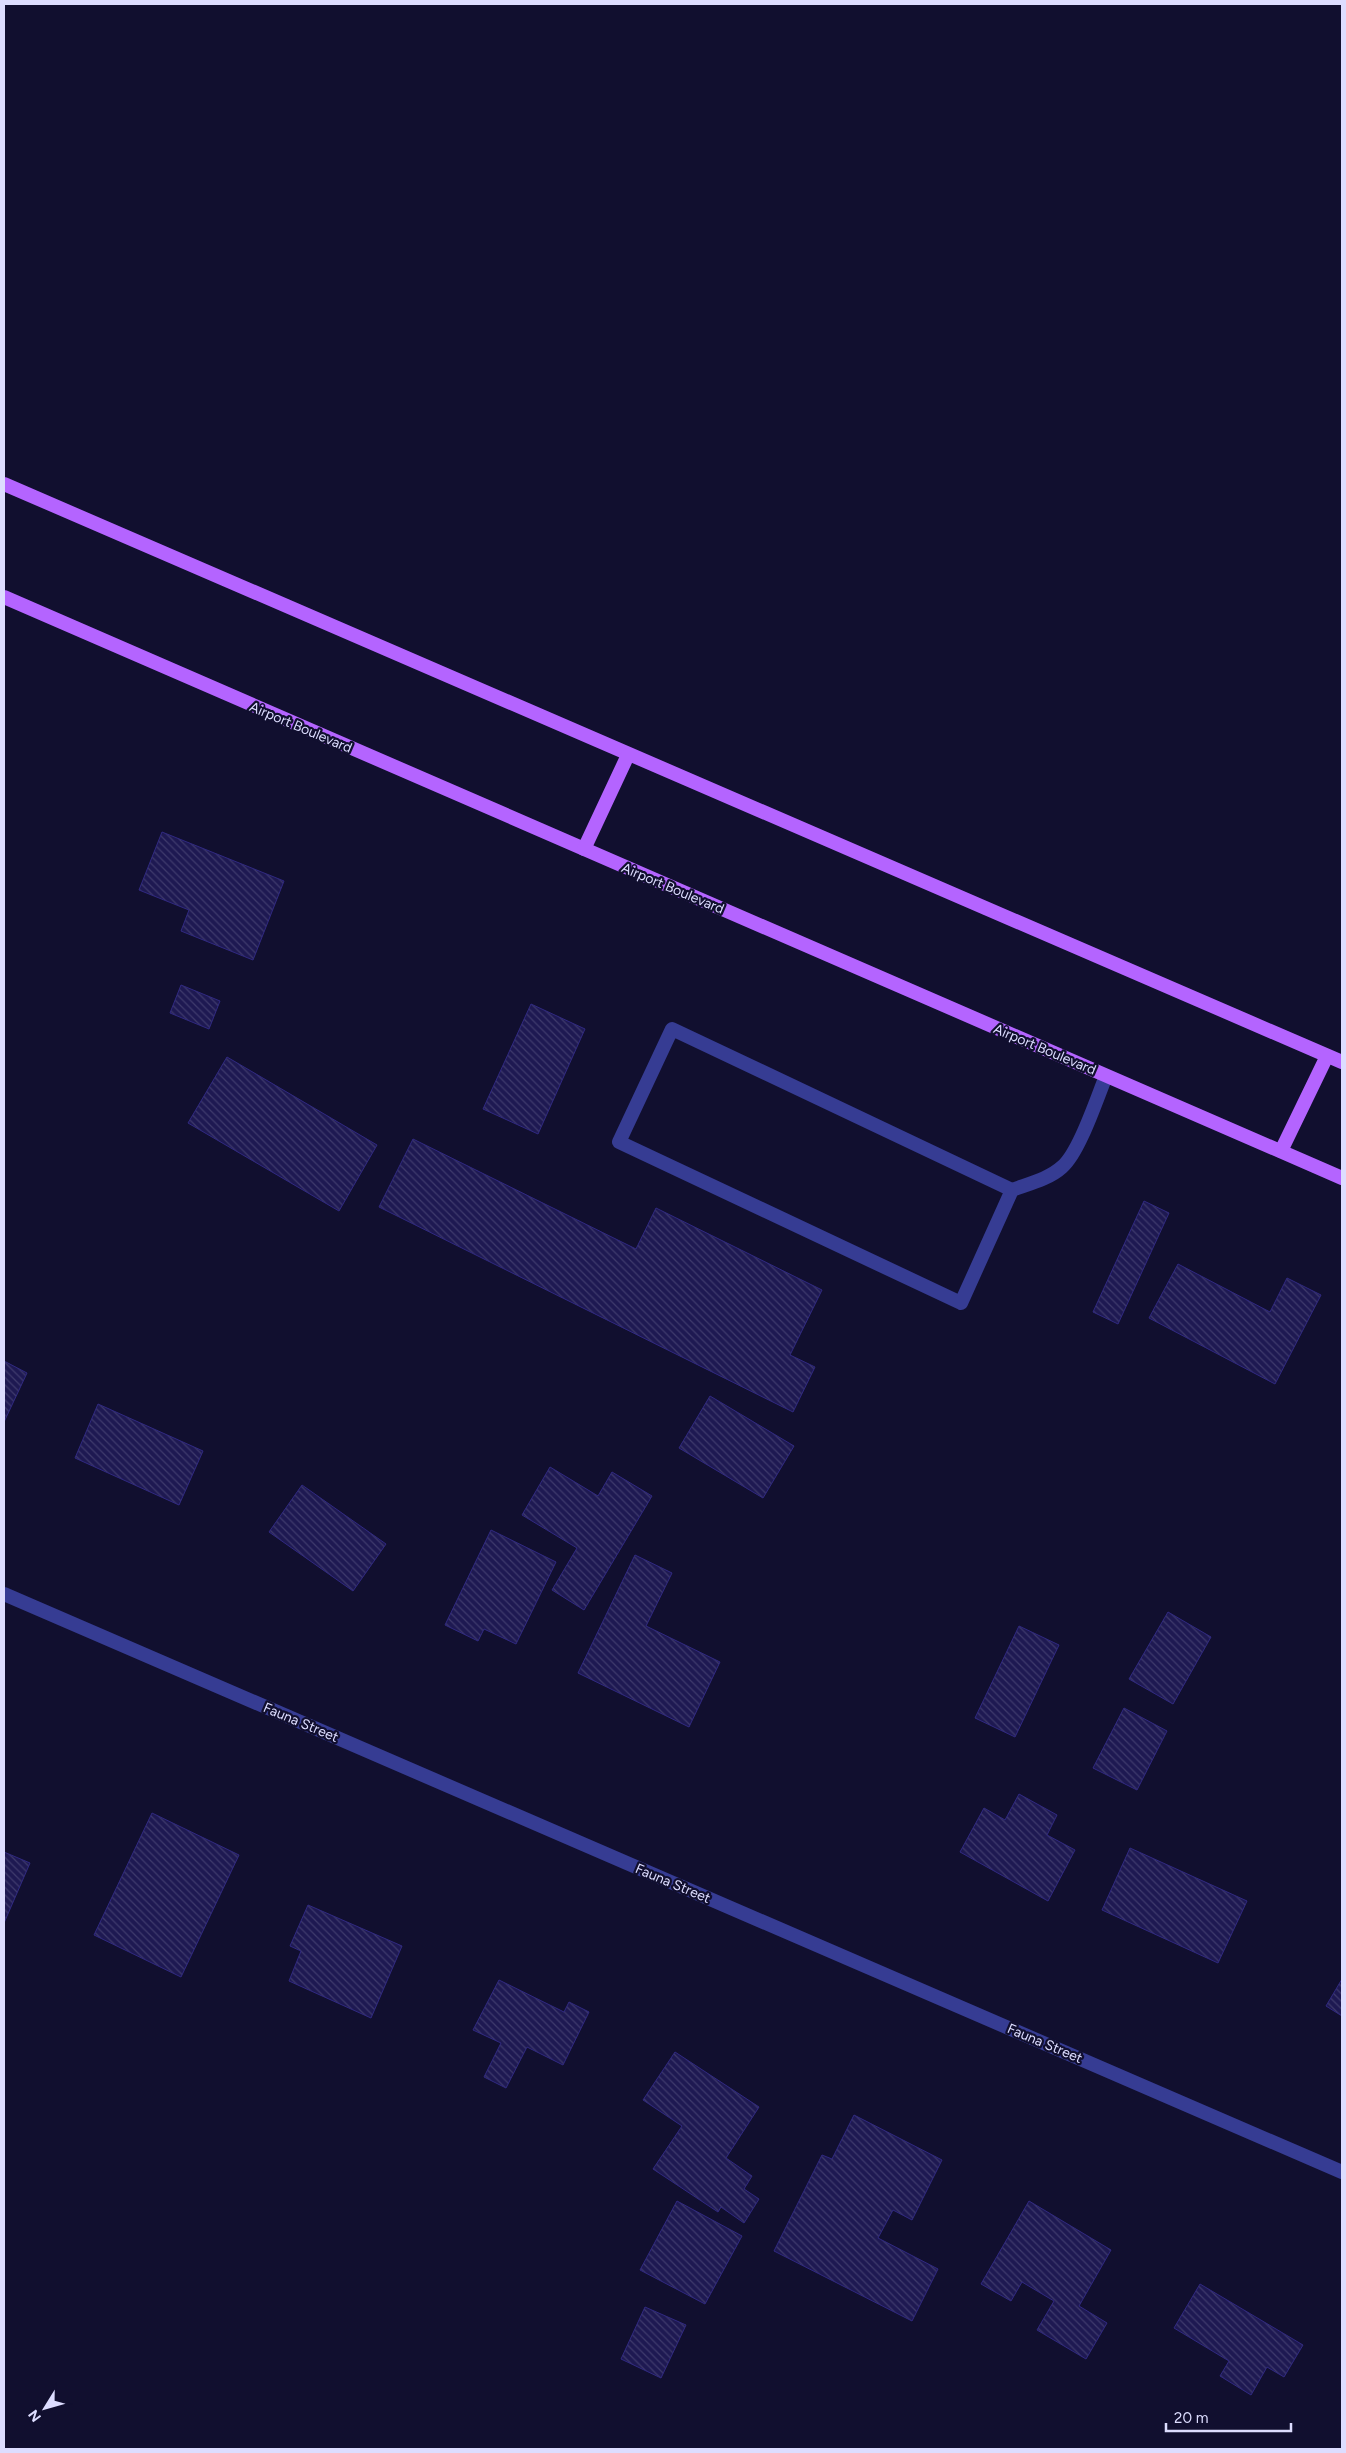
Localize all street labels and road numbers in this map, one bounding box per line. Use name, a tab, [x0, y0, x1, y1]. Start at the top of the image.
street label: Airport Boulevard	[247, 698, 355, 757]
street label: Airport Boulevard	[619, 859, 727, 918]
street label: Airport Boulevard	[991, 1020, 1099, 1079]
street label: Fauna Street	[261, 1699, 341, 1746]
street label: Fauna Street	[633, 1860, 713, 1907]
street label: Fauna Street	[1005, 2020, 1085, 2067]

